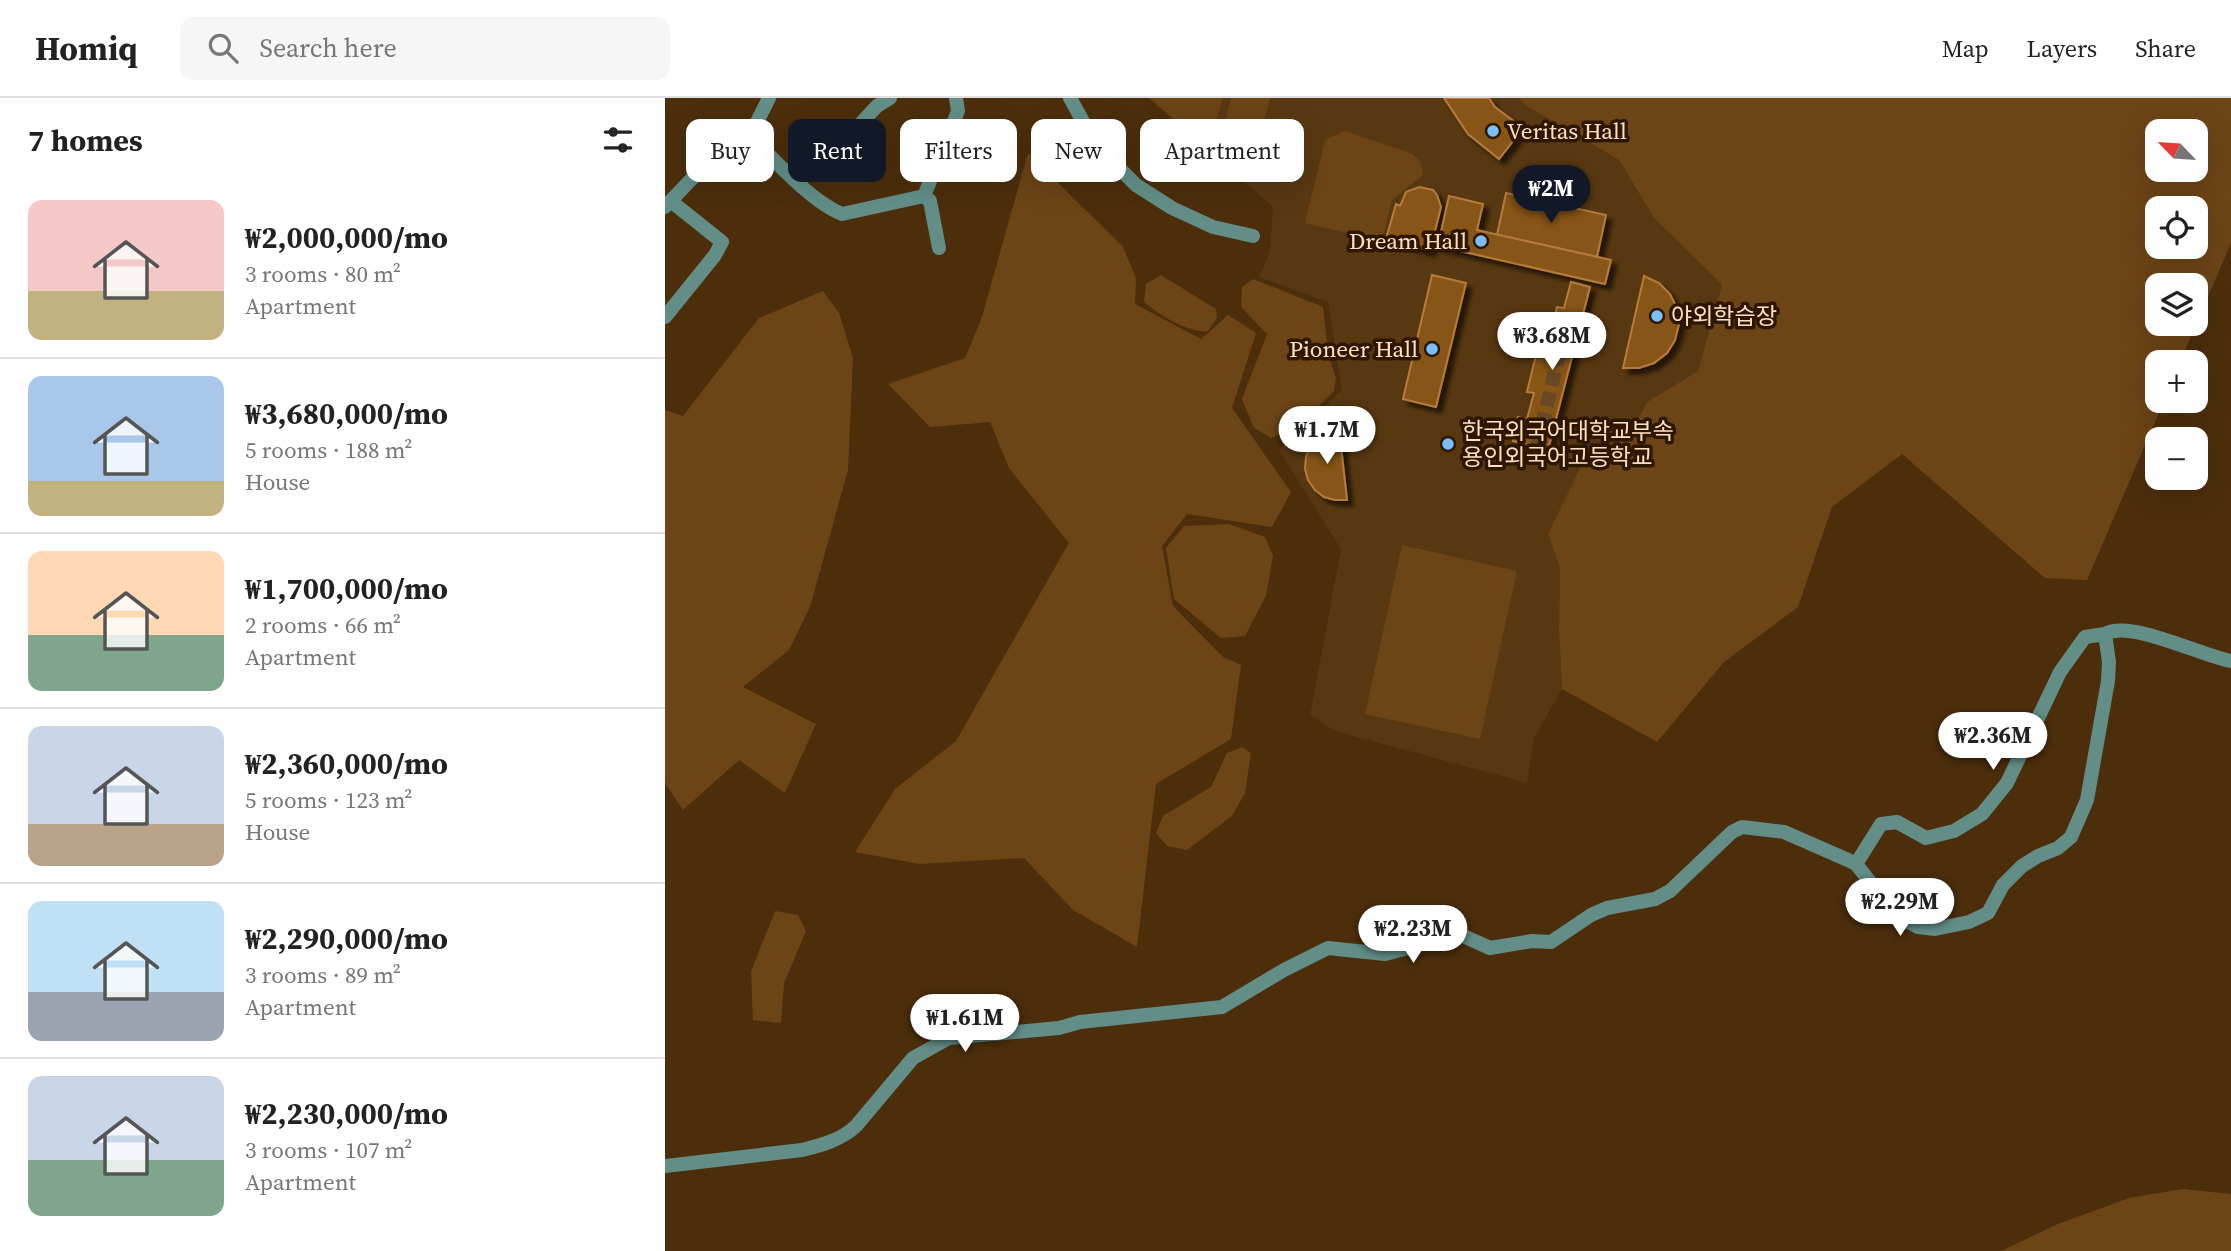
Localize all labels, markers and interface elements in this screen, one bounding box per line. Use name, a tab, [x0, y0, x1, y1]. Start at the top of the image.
search box	[180, 17, 670, 80]
text: Homiq	[35, 26, 138, 71]
icon: search	[204, 29, 242, 67]
text: Search here	[260, 30, 397, 66]
text: Map	[1942, 32, 1989, 65]
text: Layers	[2027, 32, 2097, 65]
text: Share	[2135, 32, 2196, 65]
place label: Veritas Hall	[1507, 115, 1627, 147]
chip: Buy	[686, 119, 774, 182]
chip: Rent	[788, 119, 886, 182]
chip: Filters	[900, 119, 1017, 182]
chip: New	[1031, 119, 1126, 182]
chip: Apartment	[1140, 119, 1304, 182]
north arrow	[2145, 119, 2209, 182]
map controls	[2145, 119, 2208, 490]
text: 7 homes	[28, 120, 143, 161]
icon: filters	[599, 121, 637, 159]
marker: Veritas Hall	[1485, 123, 1501, 139]
pin: ₩2M	[1517, 166, 1585, 225]
text: ₩2M	[1528, 172, 1574, 204]
button: locate	[2145, 196, 2208, 259]
text: ₩2,000,000/mo	[245, 217, 448, 258]
place label: Dream Hall	[1349, 225, 1467, 257]
icon: home	[84, 228, 168, 312]
marker: Dream Hall	[1473, 233, 1489, 249]
text: 3 rooms · 80 m²	[245, 258, 401, 290]
button: layers	[2145, 273, 2208, 336]
text: Apartment	[245, 290, 356, 322]
place label: 야외학습장	[1671, 300, 1777, 332]
marker: 야외학습장	[1649, 308, 1665, 324]
pin: ₩3.68M	[1495, 313, 1609, 372]
text: ₩3.68M	[1513, 319, 1591, 351]
place label: Pioneer Hall	[1289, 333, 1418, 365]
marker: Pioneer Hall	[1424, 341, 1440, 357]
button: +	[2145, 350, 2208, 413]
text: ₩3,680,000/mo	[245, 393, 448, 434]
icon: home	[84, 404, 168, 488]
pin: ₩1.7M	[1278, 406, 1376, 466]
text: ₩1.7M	[1295, 413, 1359, 445]
place label: 한국외국어대학교부속 용인외국어고등학교	[1462, 415, 1674, 473]
button: −	[2145, 427, 2208, 490]
text: 5 rooms · 188 m²	[245, 434, 412, 466]
marker: 한국외국어대학교부속 용인외국어고등학교	[1440, 436, 1456, 452]
text: House	[245, 466, 310, 498]
text: ₩1,700,000/mo	[245, 568, 448, 609]
icon: home	[84, 579, 168, 663]
text: 2 rooms · 66 m²	[245, 609, 401, 641]
text: Apartment	[245, 641, 356, 673]
pin: ₩2.36M	[1936, 712, 2050, 772]
text: ₩2.36M	[1954, 719, 2032, 751]
text: ₩2,360,000/mo	[245, 743, 448, 784]
icon: home	[84, 754, 168, 838]
text: 5 rooms · 123 m²	[245, 784, 412, 816]
text: House	[245, 816, 310, 848]
pin: ₩2.29M	[1843, 878, 1957, 938]
text: ₩2.29M	[1861, 885, 1939, 917]
pin: ₩2.23M	[1356, 906, 1470, 965]
text: ₩2.23M	[1374, 912, 1452, 944]
text: ₩2,290,000/mo	[245, 918, 448, 959]
icon: home	[84, 929, 168, 1013]
text: 3 rooms · 89 m²	[245, 959, 401, 991]
text: Apartment	[245, 991, 356, 1023]
pin: ₩1.61M	[908, 995, 1022, 1054]
text: ₩1.61M	[926, 1001, 1004, 1033]
text: ₩2,230,000/mo	[245, 1093, 448, 1134]
icon: home	[84, 1104, 168, 1188]
text: 3 rooms · 107 m²	[245, 1134, 412, 1166]
text: Apartment	[245, 1166, 356, 1198]

